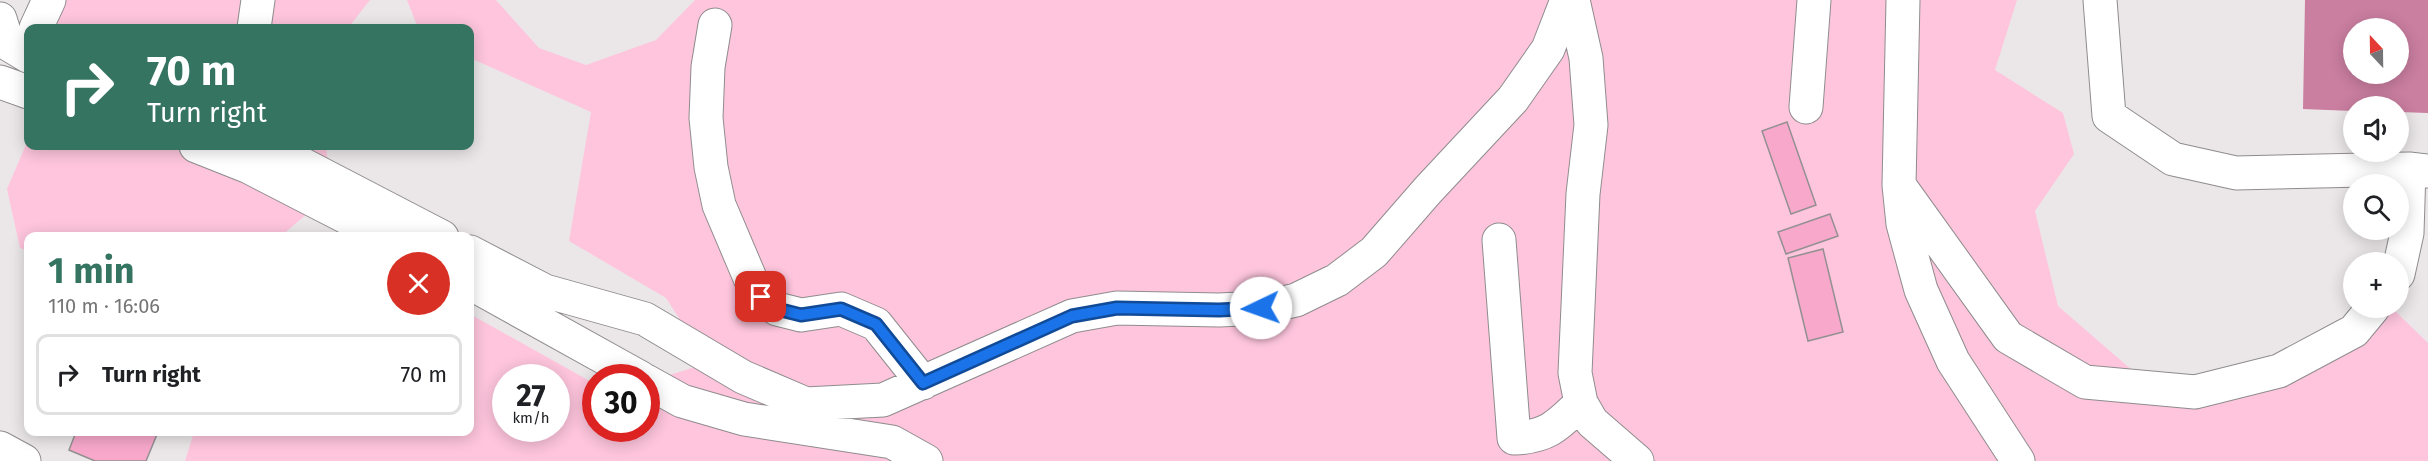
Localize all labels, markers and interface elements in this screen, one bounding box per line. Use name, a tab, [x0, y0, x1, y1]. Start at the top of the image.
north arrow	[2343, 18, 2409, 84]
map controls	[2343, 18, 2409, 318]
text: 70 m	[147, 46, 236, 96]
icon: right	[48, 48, 126, 126]
button: sound	[2343, 96, 2409, 162]
text: Turn right	[147, 97, 267, 129]
button: search	[2343, 174, 2409, 240]
text: 1 min	[48, 249, 135, 293]
button: close	[387, 252, 450, 315]
button: +	[2343, 252, 2409, 318]
pin	[735, 271, 786, 322]
position arrow	[1229, 276, 1293, 340]
icon: arrive	[744, 280, 777, 313]
text: 110 m · 16:06	[48, 294, 160, 318]
icon: right	[51, 358, 84, 391]
text: Turn right	[102, 361, 201, 388]
text: 70 m	[401, 361, 447, 388]
speed limit sign: 30	[582, 364, 660, 442]
text: 27	[516, 378, 546, 414]
text: km/h	[512, 409, 550, 427]

